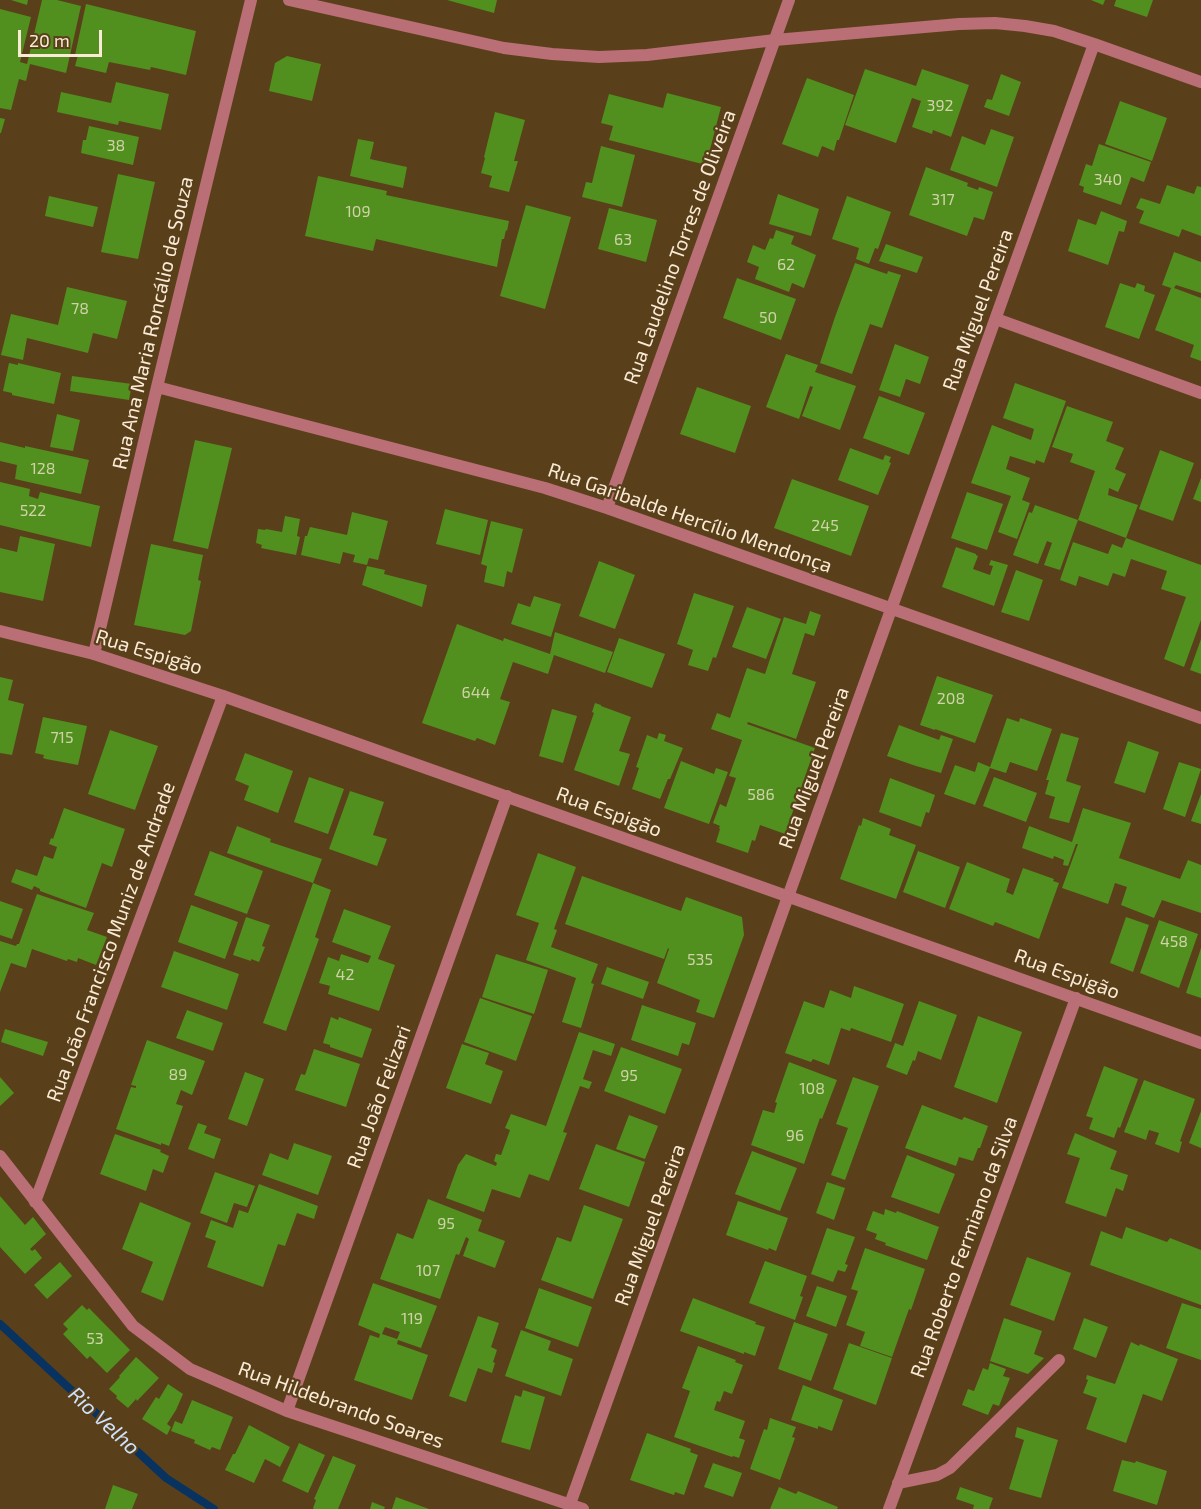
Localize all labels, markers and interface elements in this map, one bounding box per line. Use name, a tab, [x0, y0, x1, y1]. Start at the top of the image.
scale bar	[21, 18, 105, 56]
text: 20 m	[29, 29, 70, 51]
house number: 392	[926, 96, 954, 116]
street label: Rua Laudelino Torres de Oliveira	[619, 106, 741, 388]
house number: 38	[107, 136, 125, 156]
house number: 340	[1094, 170, 1122, 190]
street label: Rua Ana Maria Roncálio de Souza	[108, 174, 198, 472]
house number: 317	[931, 190, 955, 210]
house number: 109	[345, 202, 371, 222]
street label: Rua Miguel Pereira	[938, 226, 1018, 394]
house number: 63	[614, 230, 632, 250]
house number: 62	[777, 255, 795, 275]
house number: 78	[71, 299, 89, 319]
house number: 50	[759, 308, 777, 328]
street label: Rua Garibalde Hercílio Mendonça	[545, 458, 835, 578]
house number: 128	[30, 459, 56, 479]
house number: 522	[20, 501, 46, 521]
house number: 245	[811, 516, 839, 536]
street label: Rua Espigão	[93, 624, 205, 680]
house number: 644	[462, 683, 490, 703]
street label: Rua Miguel Pereira	[774, 684, 854, 852]
house number: 208	[937, 689, 965, 709]
house number: 715	[50, 728, 74, 748]
street label: Rua João Francisco Muniz de Andrade	[42, 779, 180, 1105]
street label: Rua Espigão	[553, 782, 665, 842]
house number: 586	[747, 785, 775, 805]
house number: 458	[1160, 932, 1188, 952]
street label: Rua Espigão	[1011, 944, 1123, 1004]
house number: 535	[687, 950, 713, 970]
house number: 42	[336, 965, 354, 985]
street label: Rua João Felizari	[342, 1022, 416, 1172]
house number: 89	[169, 1065, 187, 1085]
house number: 95	[620, 1066, 638, 1086]
house number: 108	[799, 1079, 825, 1099]
street label: Rua Roberto Fermiano da Silva	[905, 1113, 1023, 1381]
house number: 96	[786, 1126, 804, 1146]
street label: Rua Miguel Pereira	[610, 1141, 690, 1309]
house number: 95	[437, 1214, 455, 1234]
house number: 107	[416, 1261, 440, 1281]
house number: 119	[401, 1309, 423, 1329]
house number: 53	[86, 1329, 104, 1349]
street label: Rua Hildebrando Soares	[235, 1357, 447, 1453]
water label: Rio Velho	[63, 1382, 145, 1460]

